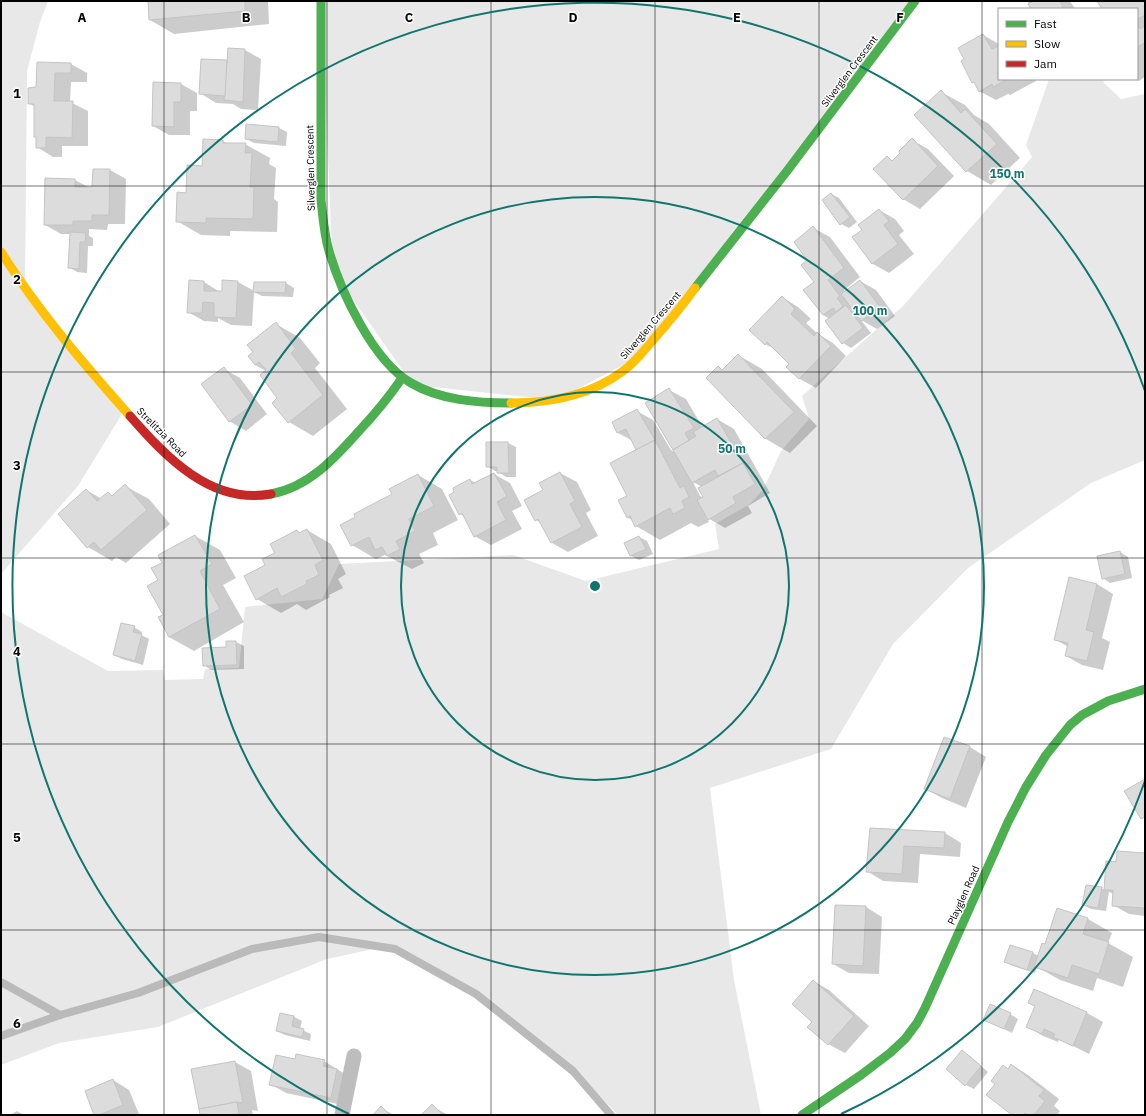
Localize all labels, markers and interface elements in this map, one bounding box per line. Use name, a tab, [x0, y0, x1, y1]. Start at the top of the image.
legend	[998, 8, 1138, 80]
text: A	[78, 9, 87, 26]
text: B	[242, 9, 251, 26]
text: C	[405, 9, 414, 26]
text: D	[568, 9, 578, 26]
text: E	[733, 9, 741, 26]
text: F	[896, 9, 904, 26]
text: Fast	[1034, 16, 1057, 31]
street label: Silverglen Crescent	[818, 33, 881, 110]
text: Slow	[1034, 36, 1060, 51]
text: Jam	[1034, 56, 1057, 71]
text: 1	[13, 85, 21, 102]
street label: Silverglen Crescent	[303, 124, 318, 211]
text: 150 m	[989, 166, 1025, 181]
text: 2	[13, 271, 21, 288]
street label: Silverglen Crescent	[617, 288, 684, 362]
text: 100 m	[852, 303, 888, 318]
street label: Strelitzia Road	[134, 405, 189, 460]
text: 50 m	[718, 441, 746, 456]
text: 3	[13, 457, 21, 474]
centre of rings	[588, 579, 602, 593]
text: 4	[13, 643, 21, 660]
text: 5	[13, 829, 21, 846]
street label: Playglen Road	[945, 864, 982, 927]
text: 6	[13, 1015, 21, 1032]

